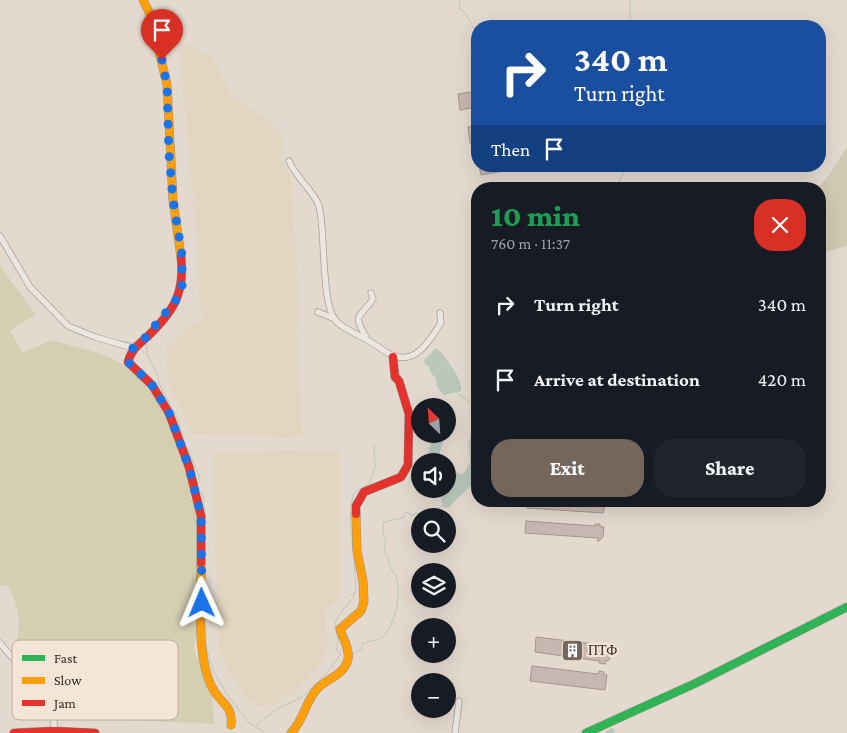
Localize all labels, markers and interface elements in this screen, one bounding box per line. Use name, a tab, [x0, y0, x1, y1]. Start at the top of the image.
pin	[141, 9, 183, 60]
icon: arrive	[148, 16, 176, 44]
icon: right	[491, 40, 556, 105]
text: 340 m	[574, 40, 668, 79]
text: Turn right	[574, 81, 665, 106]
icon: arrive	[540, 135, 568, 163]
text: Then	[491, 139, 530, 160]
text: 10 min	[491, 199, 580, 232]
button: close	[754, 199, 806, 251]
text: 760 m · 11:37	[491, 235, 570, 252]
icon: right	[491, 291, 519, 319]
text: Turn right	[534, 294, 619, 315]
text: 340 m	[758, 294, 806, 315]
icon: arrive	[491, 366, 519, 394]
text: Arrive at destination	[534, 369, 700, 390]
text: 420 m	[758, 369, 806, 390]
north arrow	[411, 398, 456, 442]
map controls	[411, 398, 456, 718]
button: Exit	[491, 439, 644, 497]
button: Share	[654, 439, 806, 497]
button: sound	[411, 453, 456, 498]
button: search	[411, 508, 456, 553]
button: layers	[411, 563, 456, 608]
position arrow	[175, 576, 227, 628]
button: +	[411, 618, 456, 663]
building icon: ПТФ	[560, 638, 584, 662]
legend	[12, 640, 178, 720]
place label: ПТФ	[588, 642, 617, 658]
text: Fast	[54, 650, 78, 666]
text: Slow	[54, 672, 82, 688]
button: −	[411, 673, 456, 718]
text: Jam	[52, 695, 76, 711]

